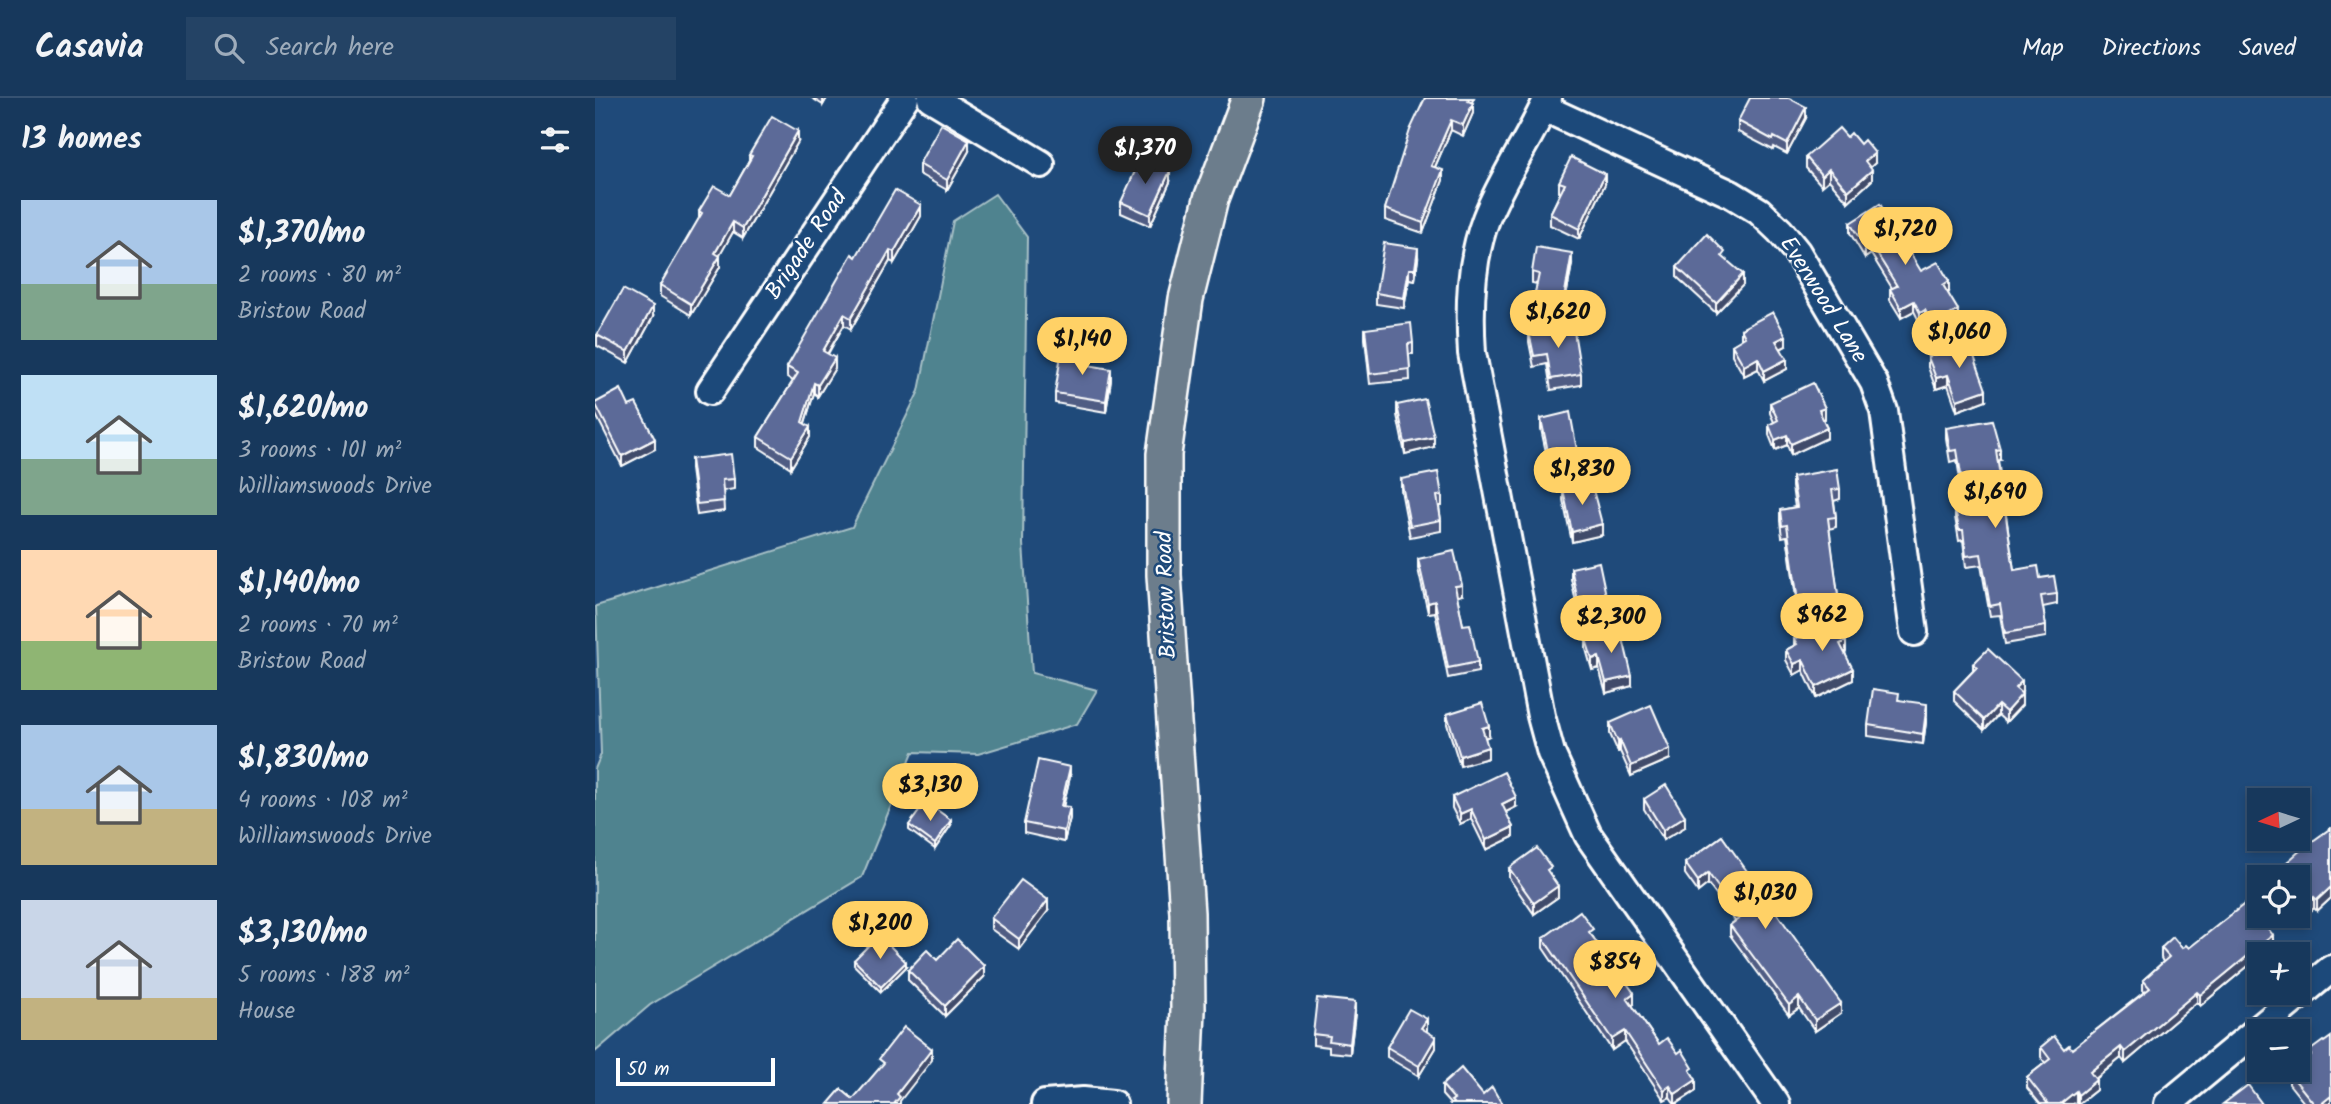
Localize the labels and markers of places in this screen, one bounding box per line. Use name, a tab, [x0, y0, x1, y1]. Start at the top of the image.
pin: $1,370	[1088, 126, 1202, 186]
pin: $1,720	[1848, 208, 1962, 267]
pin: $1,620	[1501, 290, 1615, 350]
pin: $1,060	[1902, 310, 2016, 370]
pin: $1,140	[1025, 317, 1139, 377]
pin: $1,830	[1525, 448, 1639, 507]
pin: $1,690	[1938, 470, 2052, 530]
pin: $962	[1781, 594, 1863, 653]
pin: $2,300	[1554, 596, 1668, 655]
pin: $3,130	[873, 764, 987, 823]
pin: $1,030	[1708, 872, 1822, 931]
pin: $1,200	[823, 902, 937, 961]
pin: $854	[1574, 940, 1656, 1000]

